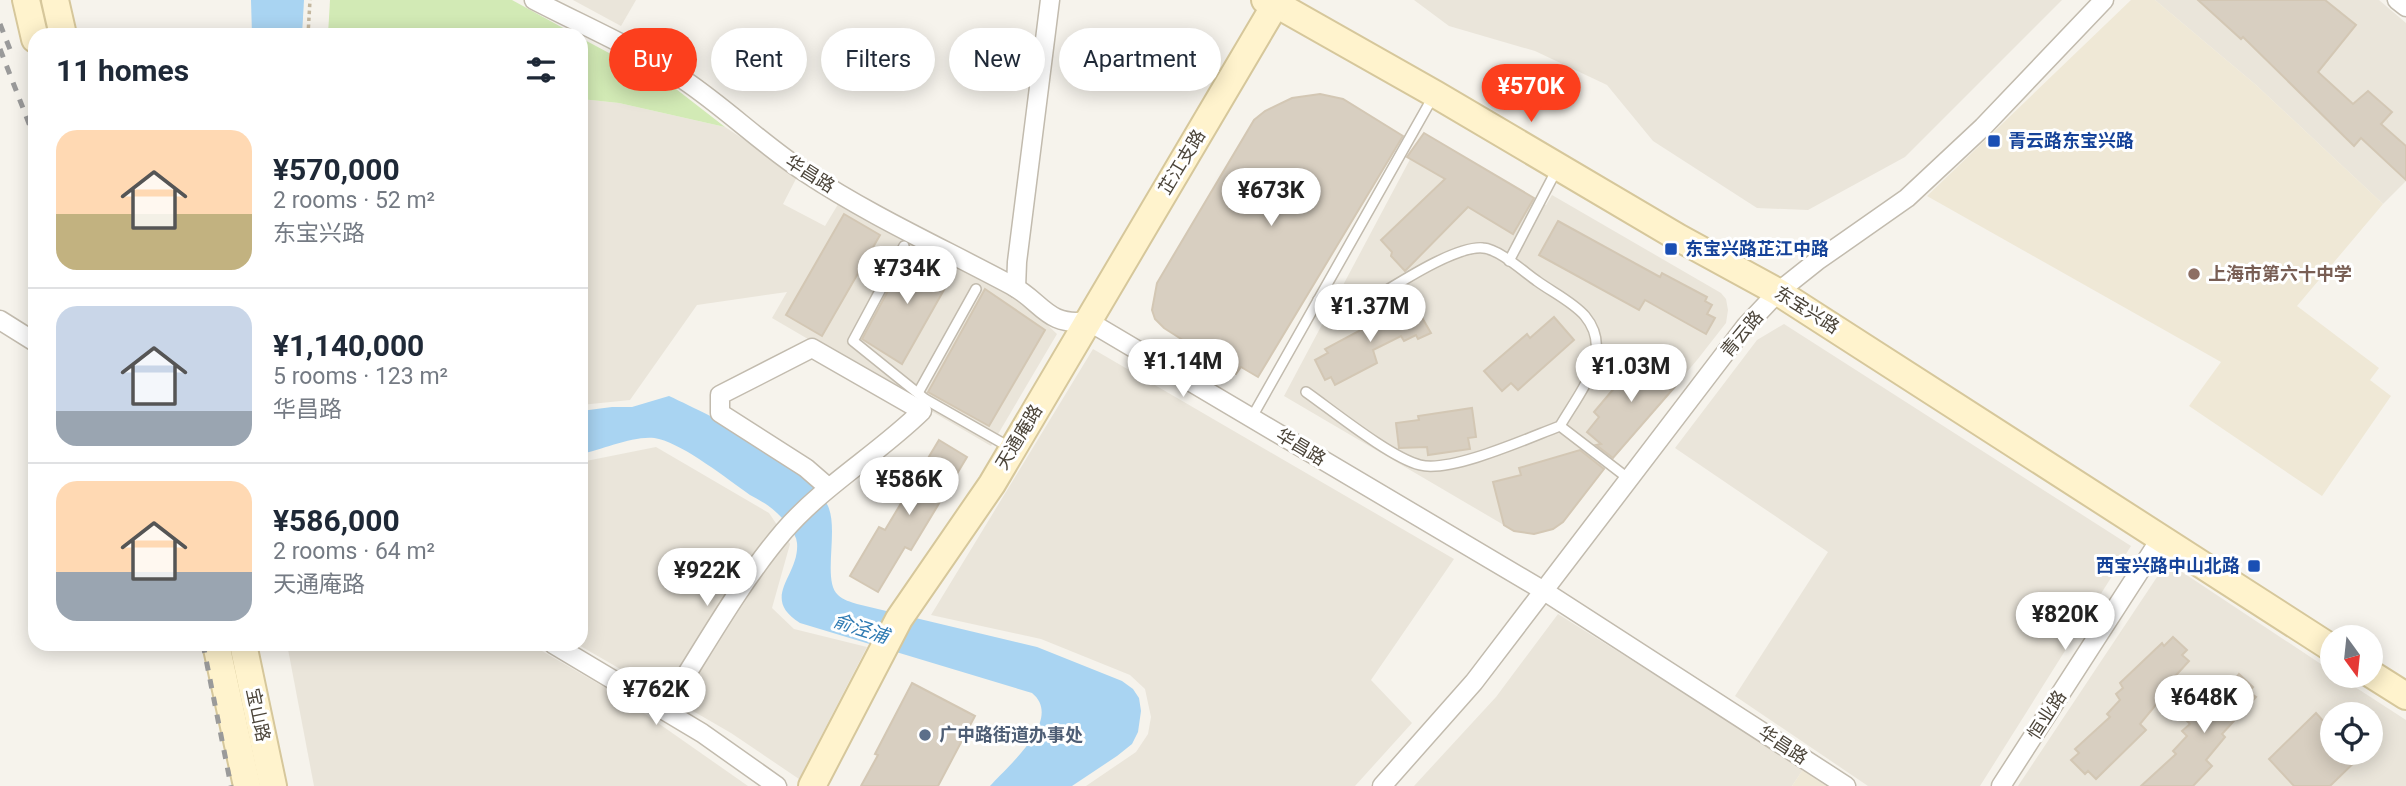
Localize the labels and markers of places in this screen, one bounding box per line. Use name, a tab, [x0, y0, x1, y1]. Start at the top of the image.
pin: ¥570K	[1482, 64, 1580, 124]
place label: 青云路东宝兴路	[2008, 130, 2134, 151]
marker: 青云路东宝兴路	[1986, 133, 2002, 149]
pin: ¥673K	[1222, 168, 1320, 228]
place label: 东宝兴路芷江中路	[1685, 238, 1829, 259]
marker: 东宝兴路芷江中路	[1663, 241, 1679, 257]
pin: ¥734K	[858, 246, 956, 306]
place label: 上海市第六十中学	[2208, 263, 2352, 284]
marker: 上海市第六十中学	[2186, 266, 2202, 282]
pin: ¥1.37M	[1313, 284, 1427, 344]
pin: ¥1.14M	[1126, 340, 1240, 399]
pin: ¥1.03M	[1574, 344, 1688, 404]
pin: ¥586K	[860, 458, 958, 517]
pin: ¥922K	[658, 548, 756, 608]
place label: 西宝兴路中山北路	[2096, 555, 2240, 576]
marker: 西宝兴路中山北路	[2246, 558, 2262, 574]
pin: ¥820K	[2016, 592, 2114, 652]
pin: ¥762K	[607, 668, 705, 727]
pin: ¥648K	[2155, 676, 2253, 735]
place label: 广中路街道办事处	[939, 724, 1083, 745]
marker: 广中路街道办事处	[917, 727, 933, 743]

